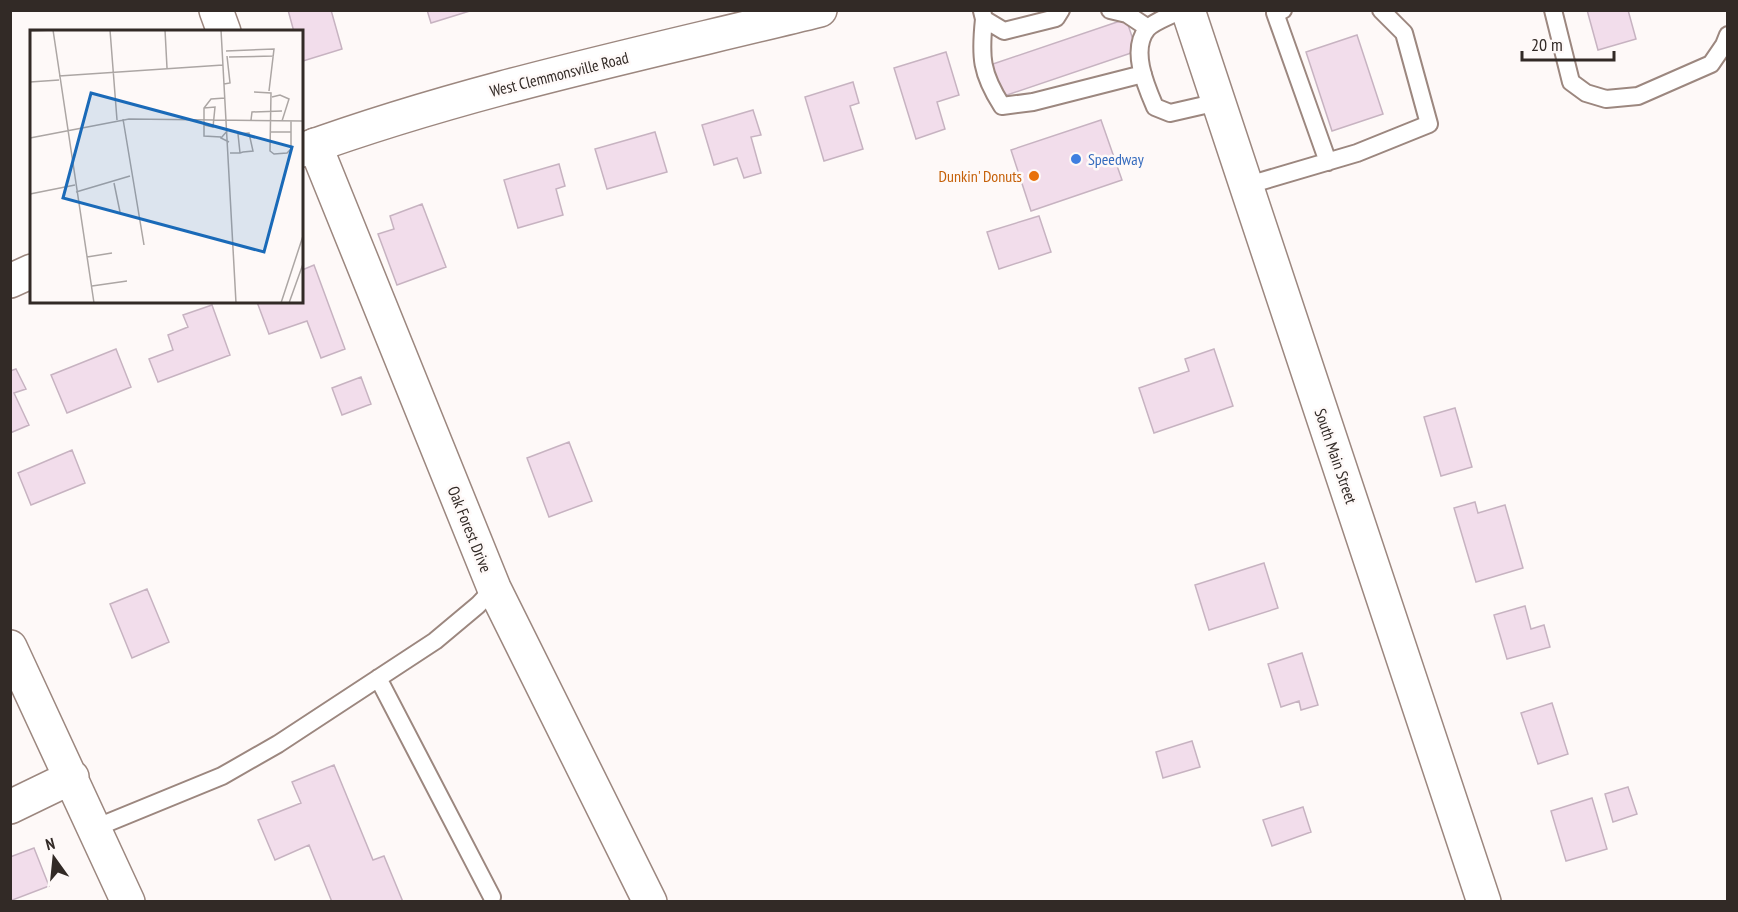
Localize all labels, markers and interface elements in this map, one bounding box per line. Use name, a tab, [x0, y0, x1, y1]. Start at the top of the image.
scale bar	[1522, 24, 1614, 62]
inset map	[30, 30, 303, 303]
text: 20 m	[1531, 33, 1563, 56]
street label: West Clemmonsville Road	[488, 47, 630, 101]
place label: Speedway	[1088, 149, 1144, 169]
marker: Speedway	[1069, 152, 1083, 166]
place label: Dunkin' Donuts	[939, 166, 1022, 186]
marker: Dunkin' Donuts	[1027, 169, 1041, 183]
street label: South Main Street	[1310, 406, 1362, 507]
street label: Oak Forest Drive	[444, 483, 496, 575]
north arrow	[24, 828, 84, 888]
text: N	[43, 833, 57, 854]

